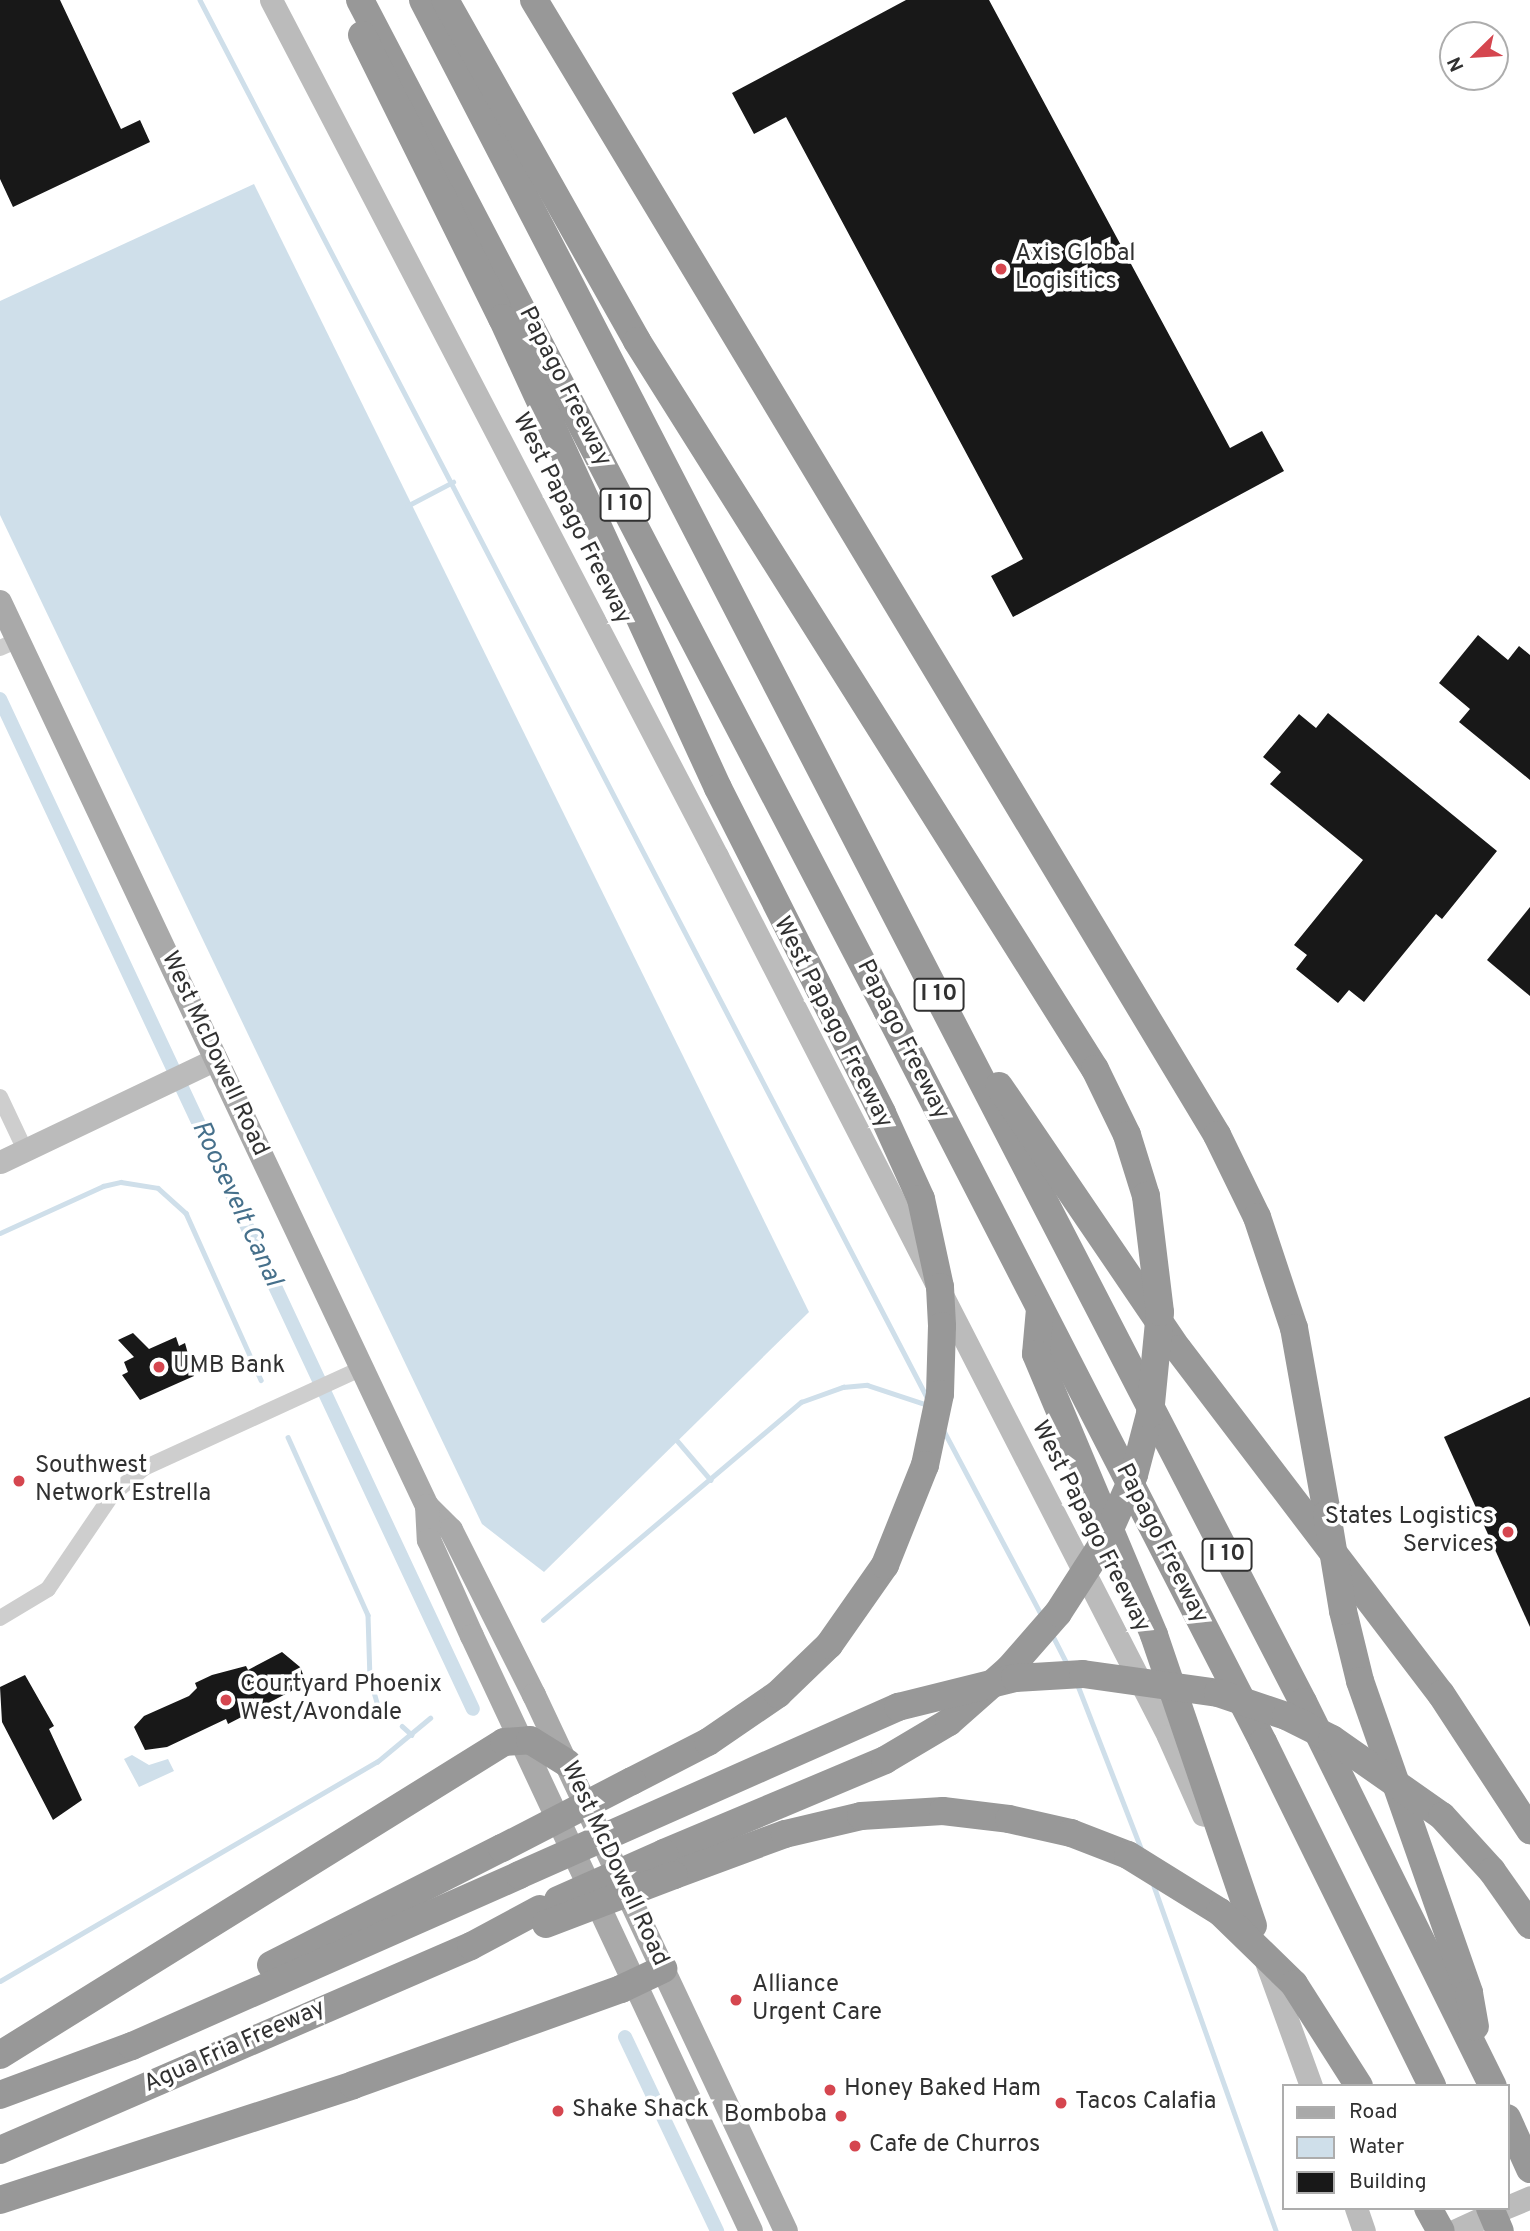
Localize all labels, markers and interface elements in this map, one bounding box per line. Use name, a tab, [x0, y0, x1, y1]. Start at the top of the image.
north arrow	[1439, 21, 1509, 91]
text: N	[1443, 53, 1470, 75]
place label: Axis Global Logisitics	[1015, 241, 1136, 297]
marker: Axis Global Logisitics	[993, 261, 1009, 277]
street label: Papago Freeway	[511, 302, 617, 472]
street label: West Papago Freeway	[505, 408, 637, 630]
road number: I 10	[599, 485, 651, 524]
street label: West Papago Freeway	[766, 912, 898, 1134]
street label: West McDowell Road	[154, 947, 274, 1161]
street label: Papago Freeway	[849, 955, 955, 1125]
road number: I 10	[913, 976, 965, 1014]
water label: Roosevelt Canal	[184, 1116, 288, 1292]
place label: UMB Bank	[173, 1353, 285, 1381]
marker: UMB Bank	[151, 1359, 167, 1375]
street label: West Papago Freeway	[1024, 1416, 1156, 1638]
place label: Southwest Network Estrella	[35, 1453, 211, 1509]
street label: Papago Freeway	[1108, 1459, 1214, 1629]
marker: Southwest Network Estrella	[9, 1471, 29, 1491]
place label: States Logistics Services	[1325, 1504, 1494, 1560]
marker: States Logistics Services	[1500, 1524, 1516, 1540]
road number: I 10	[1201, 1536, 1253, 1574]
place label: Courtyard Phoenix West/Avondale	[240, 1672, 442, 1728]
marker: Courtyard Phoenix West/Avondale	[218, 1692, 234, 1708]
street label: West McDowell Road	[554, 1757, 674, 1971]
place label: Alliance Urgent Care	[752, 1972, 882, 2028]
marker: Alliance Urgent Care	[726, 1990, 746, 2010]
street label: Agua Fria Freeway	[140, 1994, 330, 2100]
place label: Honey Baked Ham	[844, 2076, 1041, 2104]
marker: Honey Baked Ham	[822, 2082, 838, 2098]
legend	[1282, 2084, 1509, 2210]
place label: Tacos Calafia	[1075, 2089, 1216, 2117]
marker: Tacos Calafia	[1053, 2095, 1069, 2111]
place label: Shake Shack	[572, 2097, 709, 2125]
text: Road	[1349, 2099, 1398, 2126]
place label: Bomboba	[724, 2102, 827, 2130]
marker: Shake Shack	[550, 2103, 566, 2119]
marker: Bomboba	[833, 2108, 849, 2124]
place label: Cafe de Churros	[869, 2132, 1040, 2160]
text: Water	[1349, 2134, 1404, 2161]
marker: Cafe de Churros	[847, 2138, 863, 2154]
text: Building	[1349, 2169, 1427, 2196]

